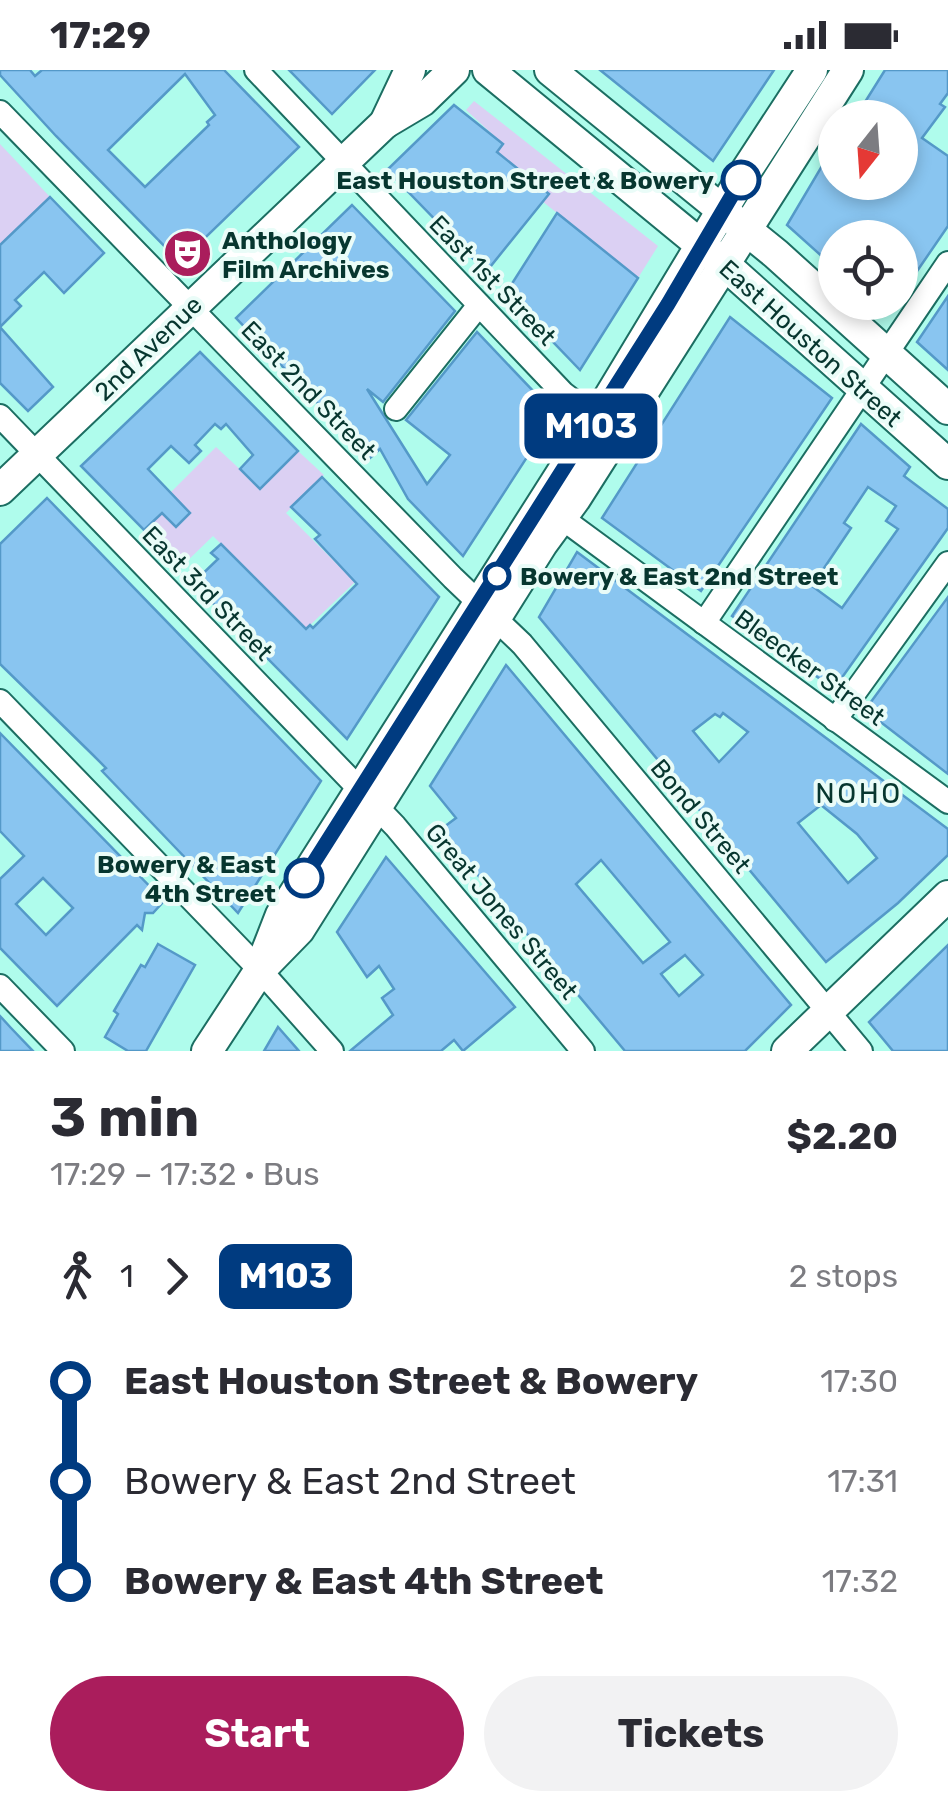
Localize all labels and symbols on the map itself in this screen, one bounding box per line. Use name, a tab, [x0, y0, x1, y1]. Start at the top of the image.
north arrow	[818, 100, 918, 200]
marker: East Houston Street & Bowery	[722, 161, 760, 199]
place label: East Houston Street & Bowery	[336, 166, 714, 195]
street label: East 1st Street	[423, 209, 562, 351]
place label: Anthology Film Archives	[222, 226, 390, 284]
theatre icon: Anthology Film Archives	[161, 228, 213, 280]
street label: East Houston Street	[714, 254, 908, 433]
street label: 2nd Avenue	[89, 290, 208, 407]
street label: East 2nd Street	[235, 315, 382, 466]
line badge: M103	[521, 394, 661, 458]
street label: East 3rd Street	[136, 520, 279, 667]
place label: Bowery & East 2nd Street	[520, 562, 839, 591]
marker: Bowery & East 2nd Street	[484, 563, 510, 589]
street label: Bleecker Street	[729, 603, 890, 732]
street label: Bond Street	[645, 754, 757, 879]
district label: NOHO	[815, 777, 903, 810]
street label: Great Jones Street	[420, 818, 584, 1005]
place label: Bowery & East 4th Street	[97, 850, 276, 908]
marker: Bowery & East 4th Street	[285, 859, 323, 897]

